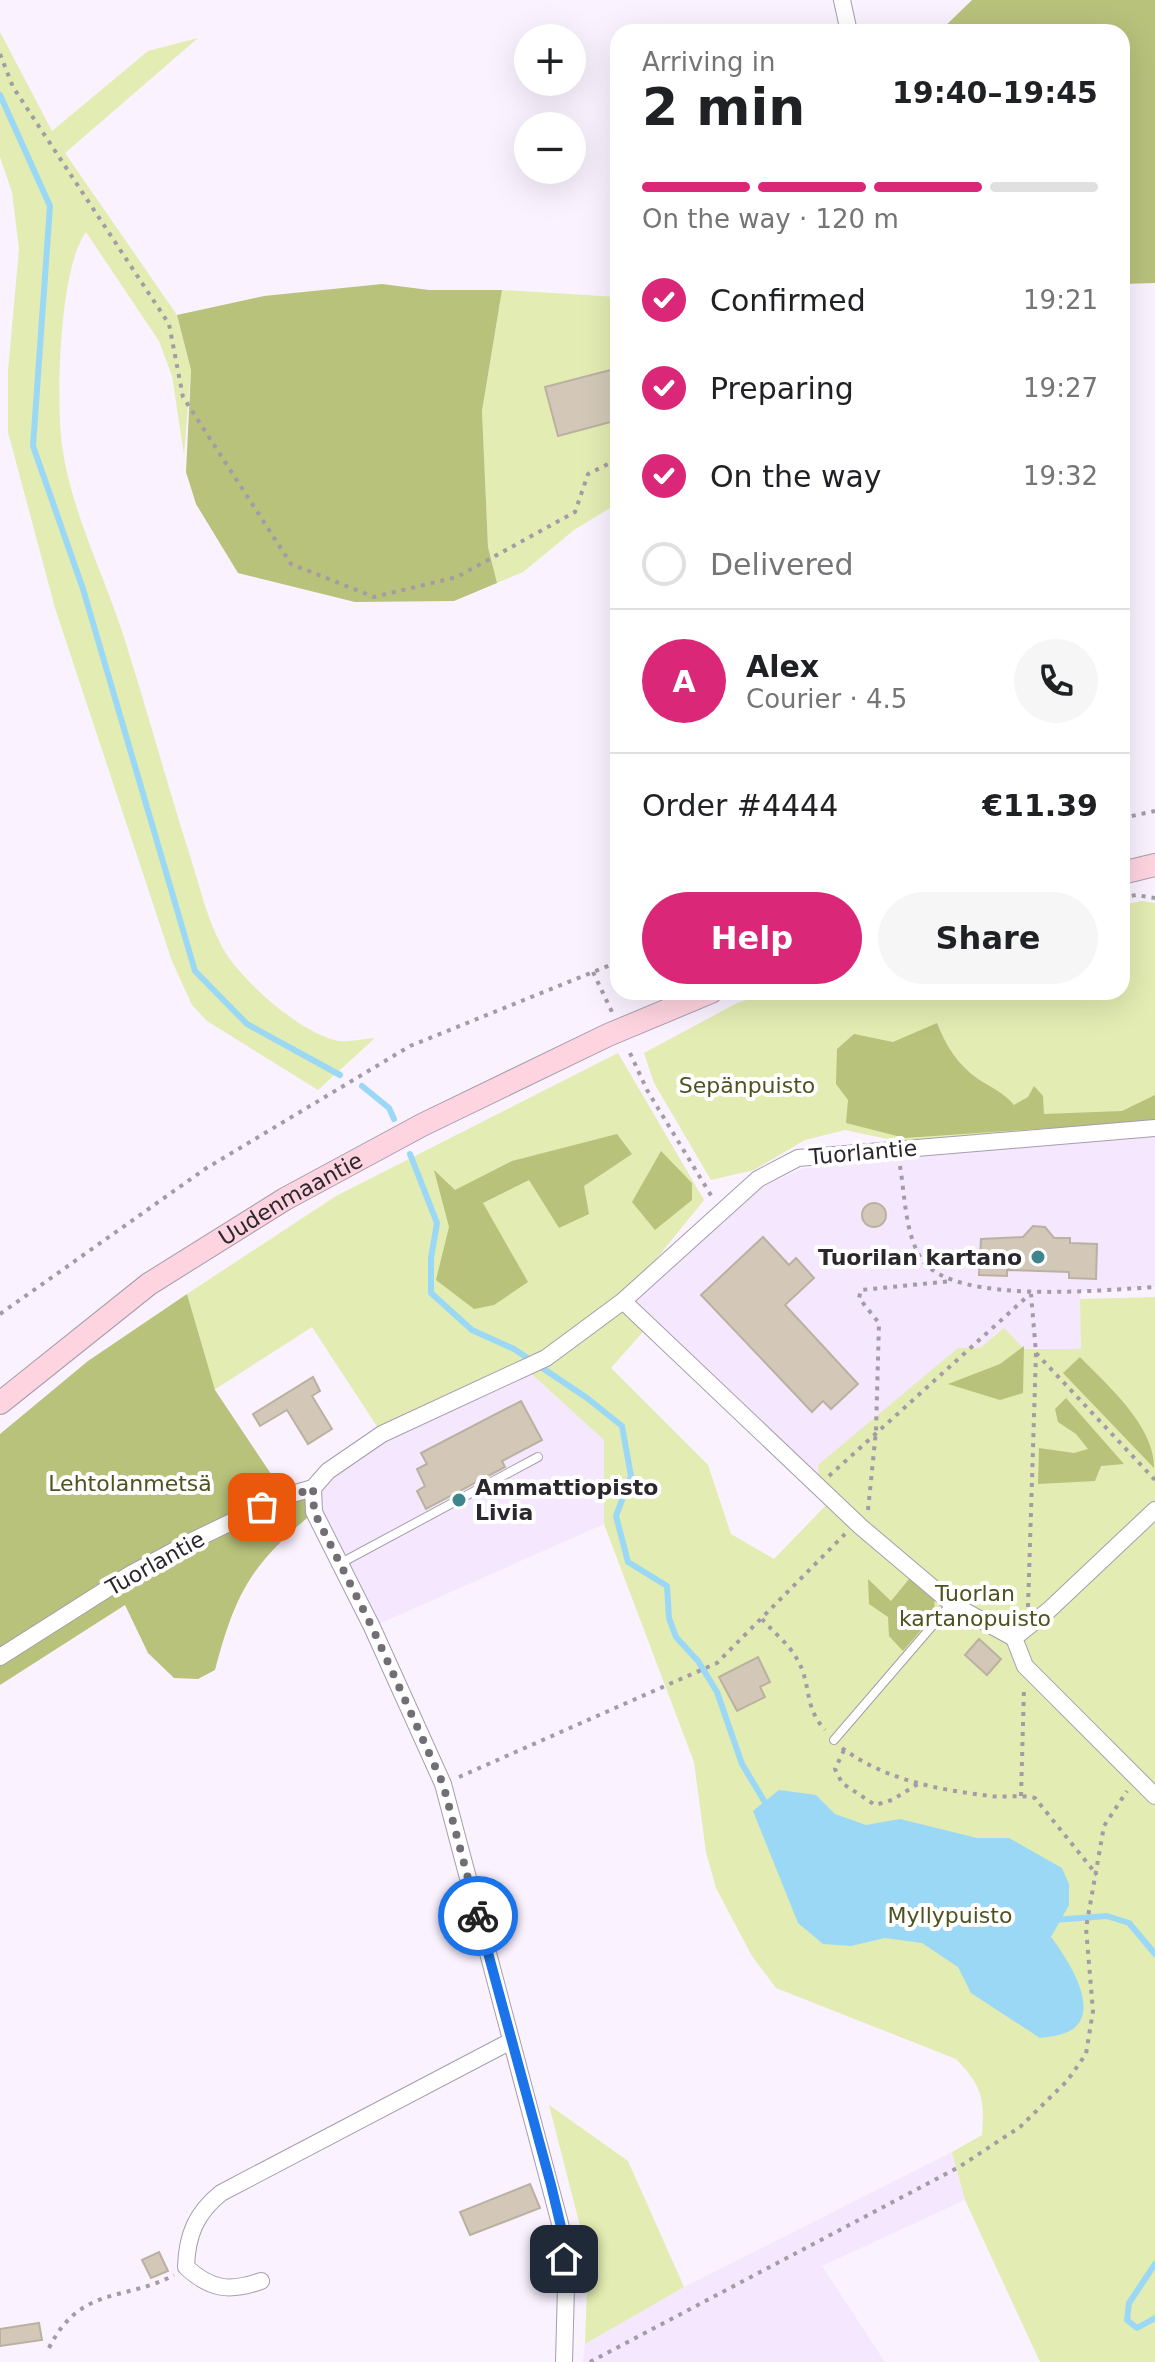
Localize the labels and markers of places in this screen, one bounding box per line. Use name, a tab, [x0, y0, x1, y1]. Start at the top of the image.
place label: Tuorilan kartano	[818, 1245, 1022, 1270]
marker: Tuorilan kartano	[1029, 1248, 1047, 1266]
pin	[228, 1473, 296, 1541]
place label: Ammattiopisto Livia	[475, 1475, 658, 1525]
marker: Ammattiopisto Livia	[450, 1491, 468, 1509]
pin	[530, 2225, 598, 2293]

